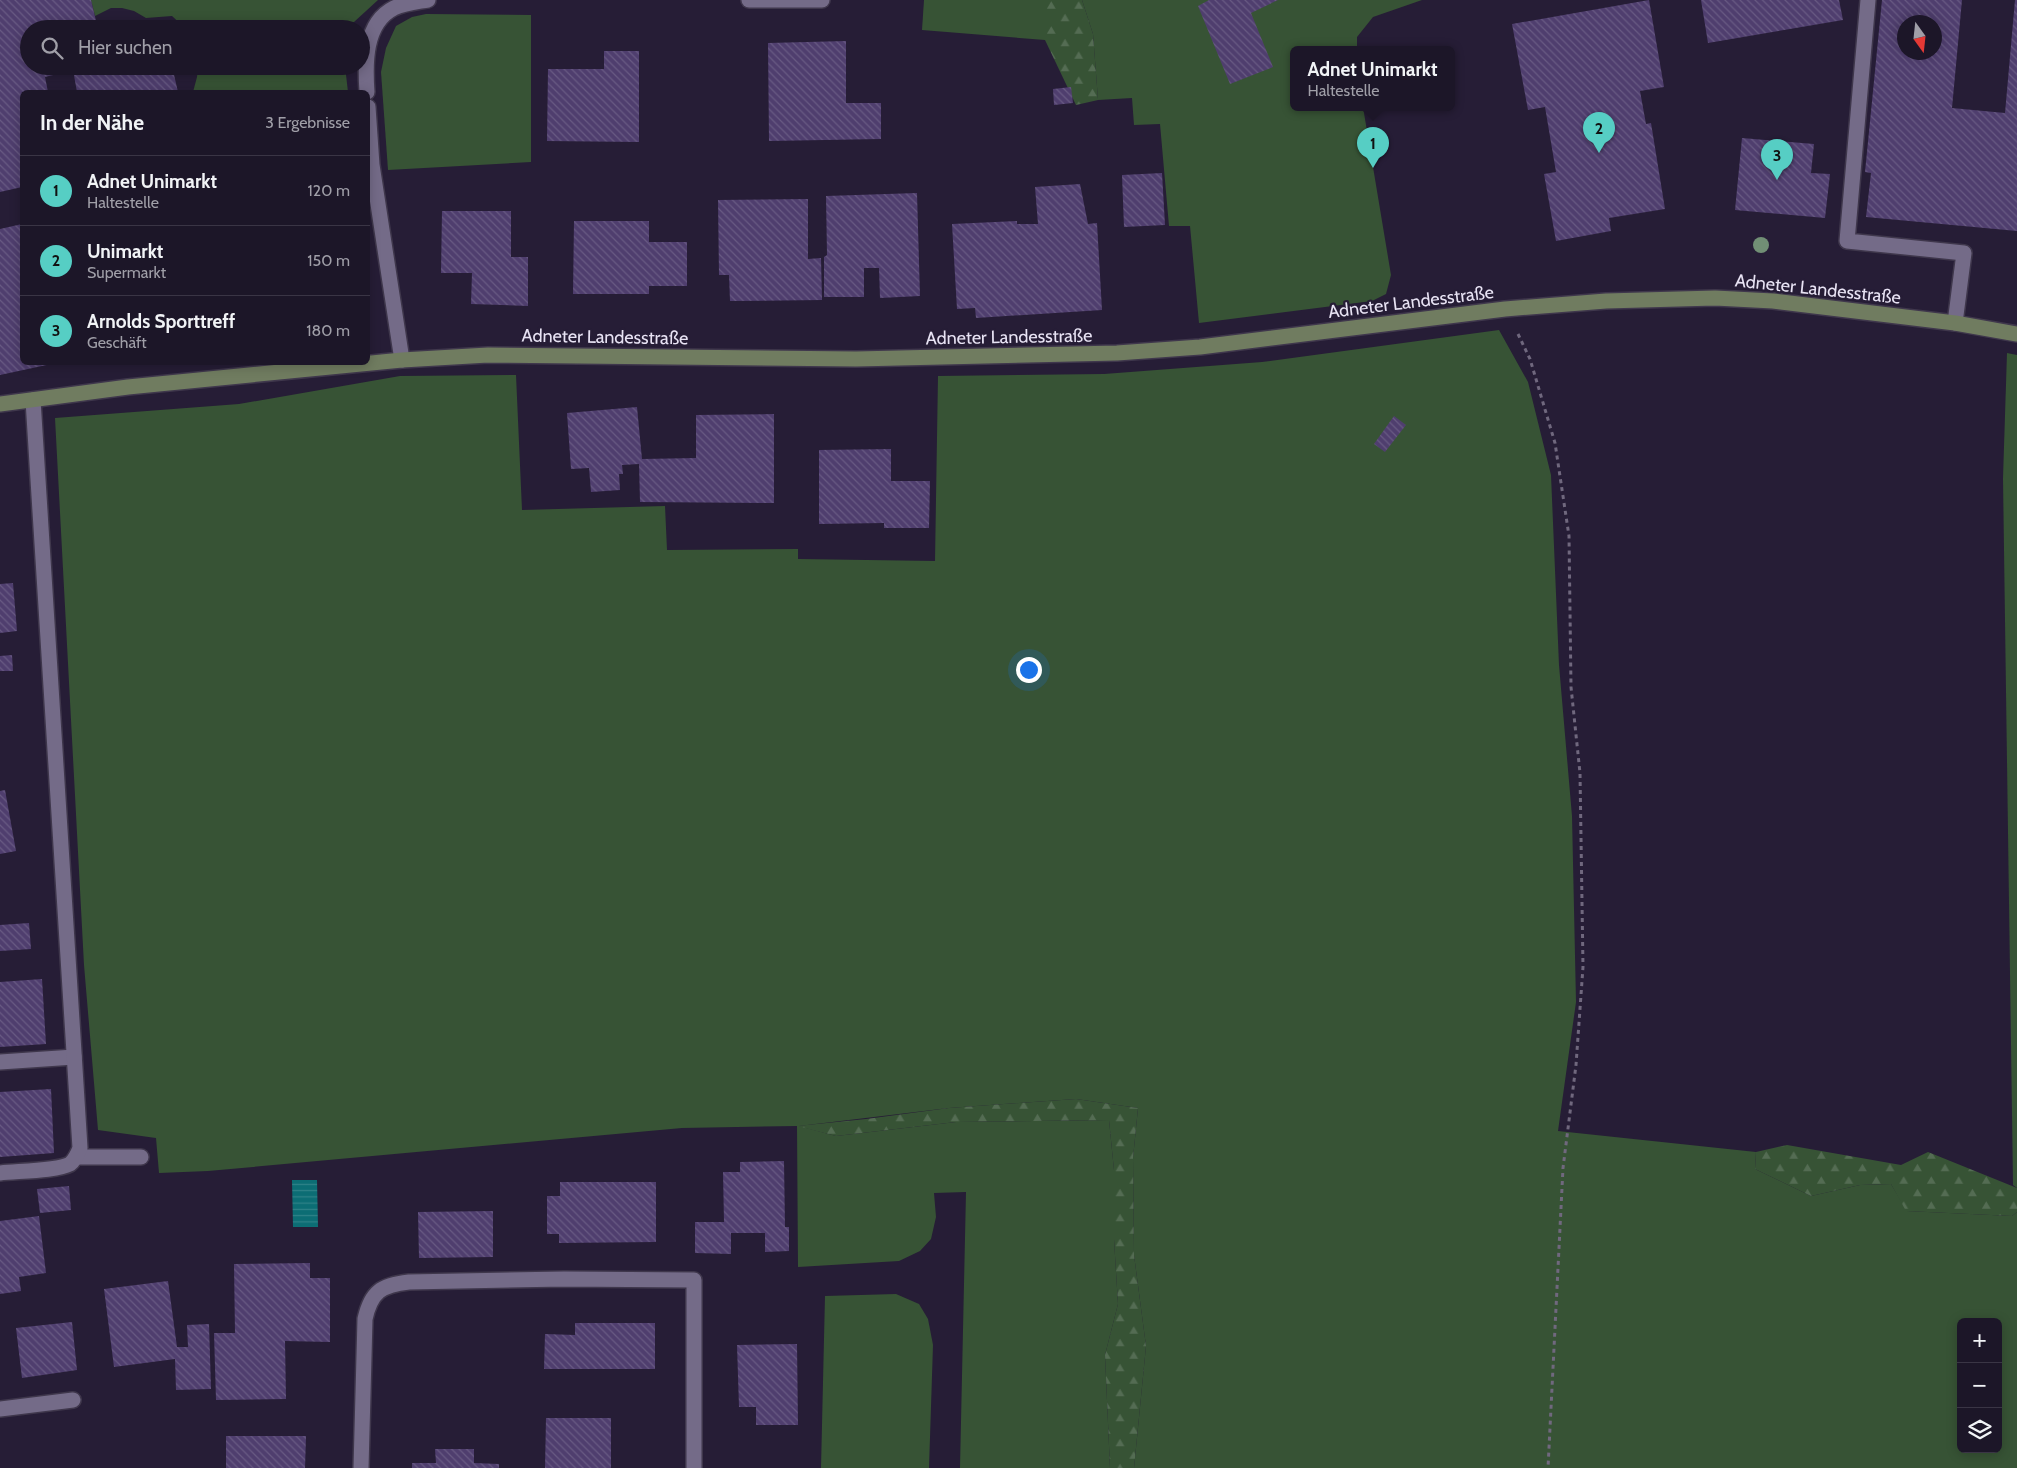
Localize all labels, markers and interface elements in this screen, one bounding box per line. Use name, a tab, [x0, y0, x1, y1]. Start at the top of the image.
north arrow	[1897, 15, 1942, 60]
search box	[20, 20, 370, 75]
icon: search	[38, 34, 66, 62]
text: Hier suchen	[78, 36, 172, 59]
popup	[1290, 46, 1455, 111]
text: Adnet Unimarkt	[1308, 58, 1437, 81]
text: Haltestelle	[1308, 81, 1379, 100]
text: In der Nähe	[40, 110, 144, 135]
pin: 2	[1583, 112, 1615, 153]
text: 3 Ergebnisse	[265, 113, 350, 132]
pin: 1	[1357, 127, 1389, 168]
pin: 3	[1761, 139, 1793, 180]
text: Adnet Unimarkt	[87, 170, 217, 193]
text: 1	[53, 181, 59, 200]
text: 120 m	[308, 181, 350, 200]
text: Haltestelle	[87, 193, 159, 212]
text: Unimarkt	[87, 240, 163, 263]
text: 2	[52, 251, 60, 270]
text: 150 m	[307, 251, 350, 270]
text: Supermarkt	[87, 263, 166, 282]
street label: Adneter Landesstraße	[1734, 269, 1902, 309]
street label: Adneter Landesstraße	[1327, 281, 1495, 323]
text: Arnolds Sporttreff	[87, 310, 235, 333]
text: 3	[52, 321, 60, 340]
text: 180 m	[306, 321, 350, 340]
street label: Adneter Landesstraße	[521, 325, 689, 349]
street label: Adneter Landesstraße	[925, 325, 1093, 349]
text: Geschäft	[87, 333, 147, 352]
your location	[1016, 657, 1042, 683]
map controls	[1957, 1318, 2002, 1453]
button: +	[1957, 1318, 2002, 1363]
button: −	[1957, 1363, 2002, 1408]
button: layers	[1957, 1408, 2002, 1453]

